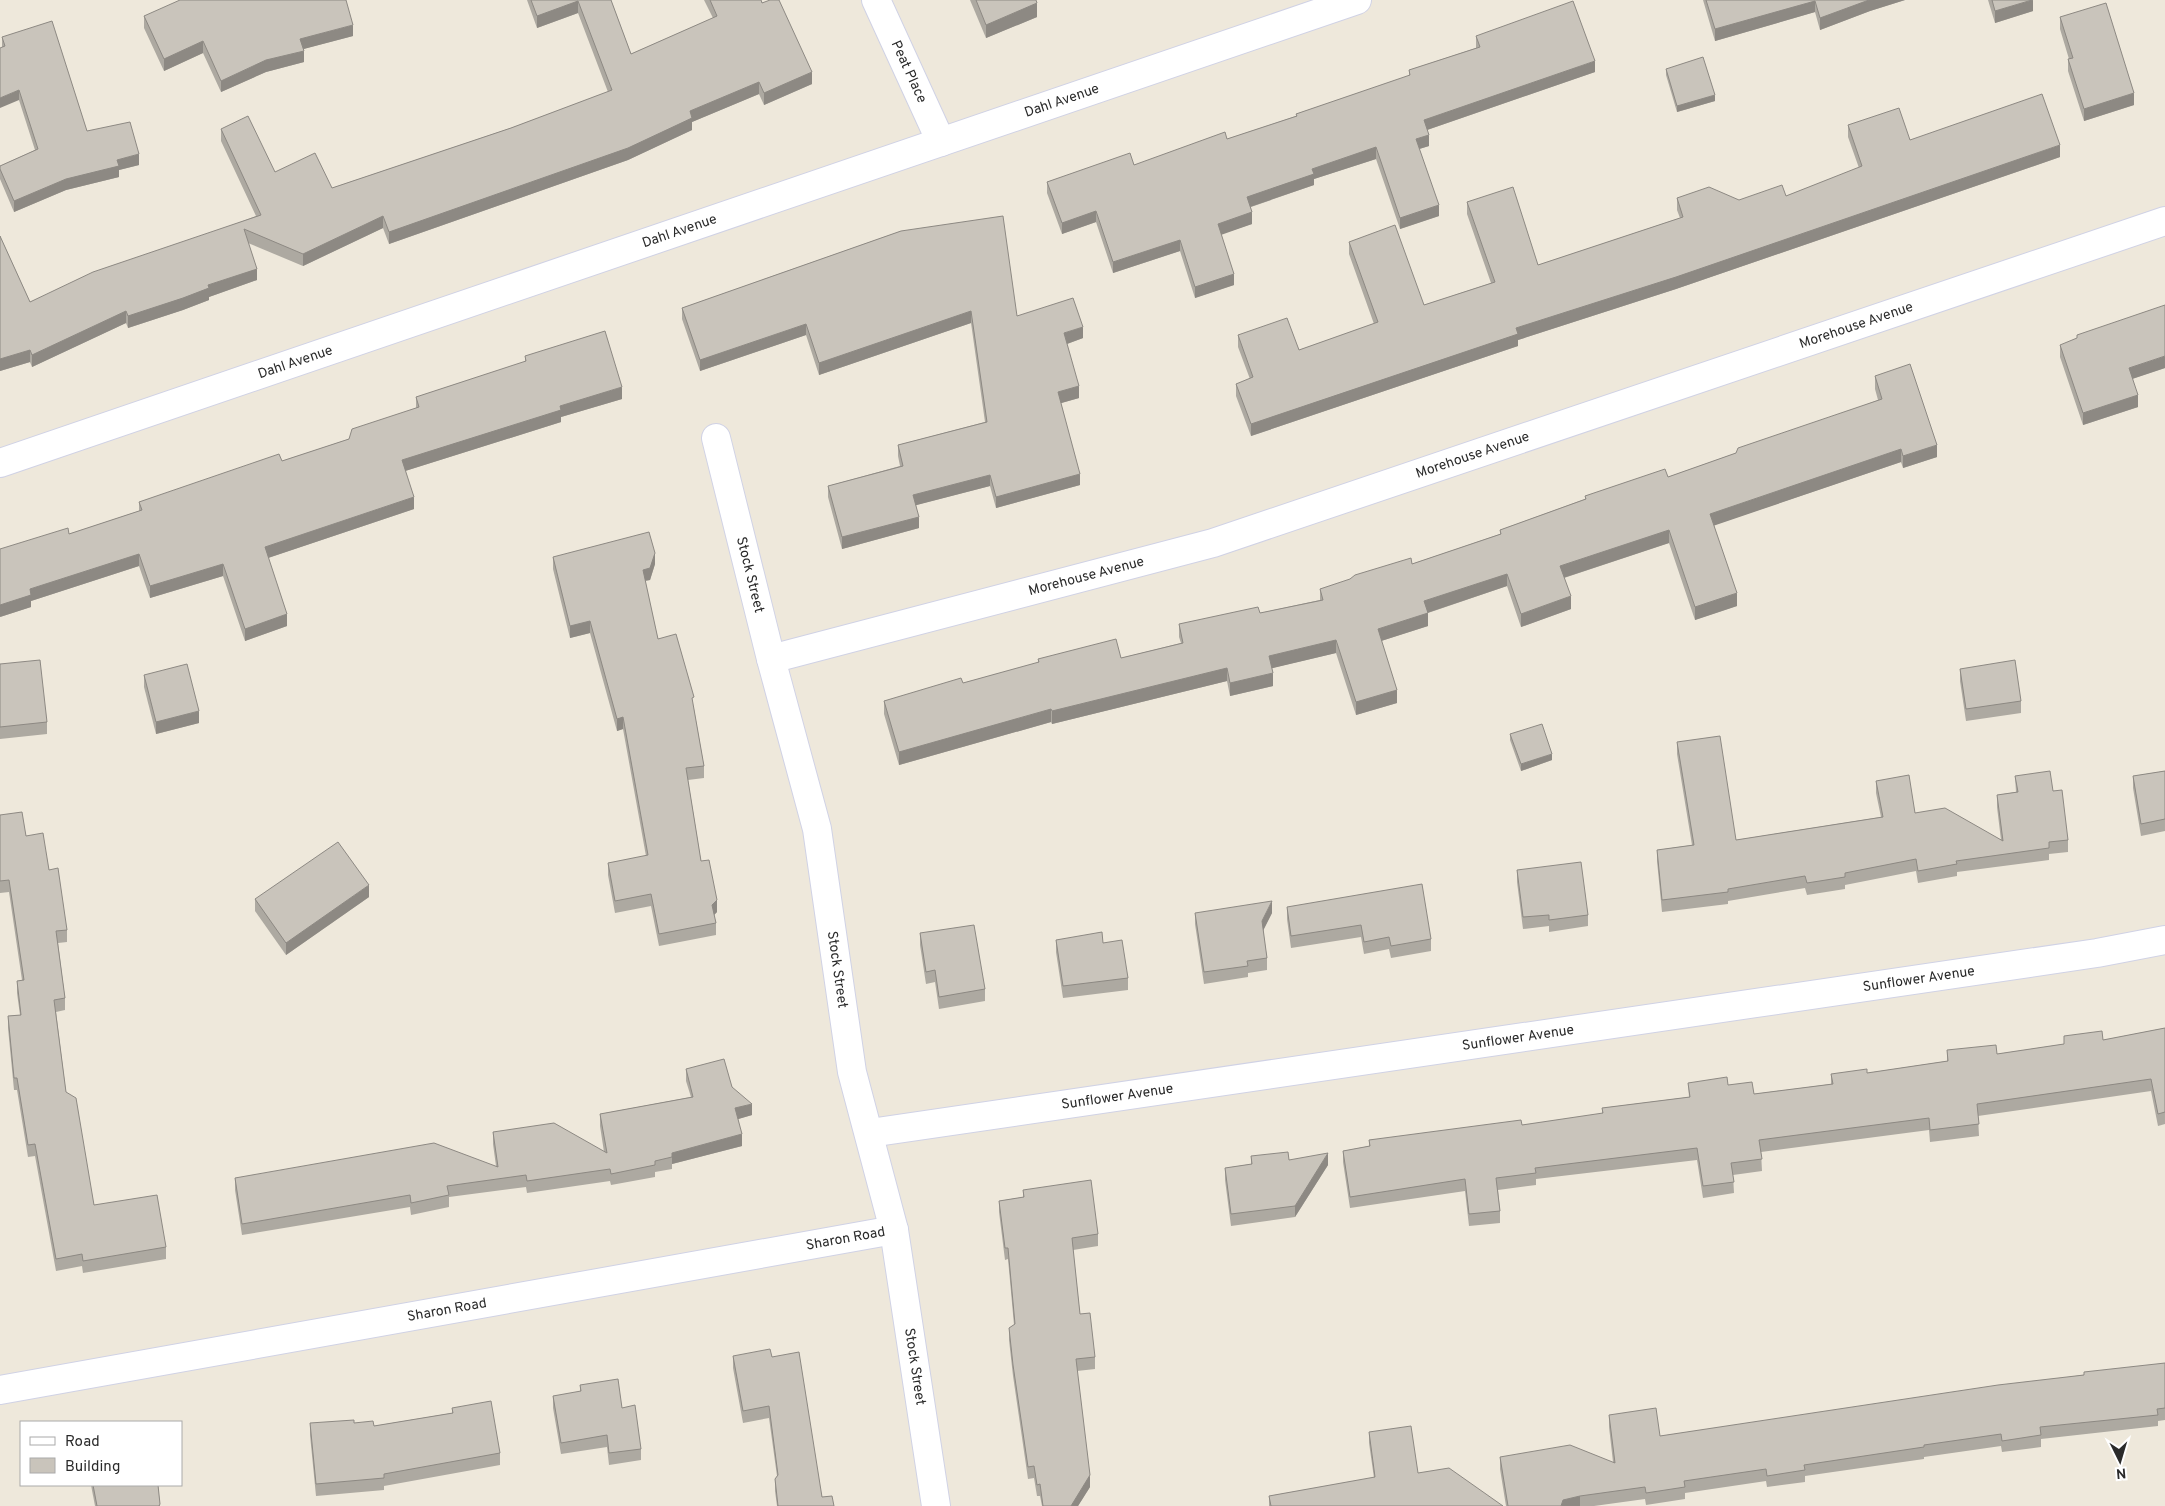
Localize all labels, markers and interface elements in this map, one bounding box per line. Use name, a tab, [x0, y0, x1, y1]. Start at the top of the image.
street label: Peat Place	[887, 38, 931, 106]
street label: Dahl Avenue	[1022, 80, 1101, 121]
street label: Dahl Avenue	[640, 211, 719, 252]
street label: Morehouse Avenue	[1797, 298, 1915, 353]
street label: Dahl Avenue	[256, 342, 335, 383]
street label: Morehouse Avenue	[1413, 428, 1532, 482]
street label: Stock Street	[732, 535, 768, 615]
street label: Morehouse Avenue	[1027, 553, 1146, 600]
street label: Stock Street	[823, 930, 851, 1009]
street label: Sunflower Avenue	[1862, 963, 1976, 996]
street label: Sunflower Avenue	[1461, 1021, 1575, 1055]
street label: Sunflower Avenue	[1060, 1080, 1174, 1113]
street label: Sharon Road	[805, 1223, 887, 1254]
street label: Sharon Road	[406, 1295, 488, 1325]
street label: Stock Street	[901, 1327, 929, 1406]
legend	[20, 1421, 182, 1486]
text: Road	[65, 1433, 100, 1452]
north arrow	[2095, 1436, 2145, 1486]
text: Building	[65, 1458, 120, 1477]
text: N	[2115, 1464, 2127, 1481]

